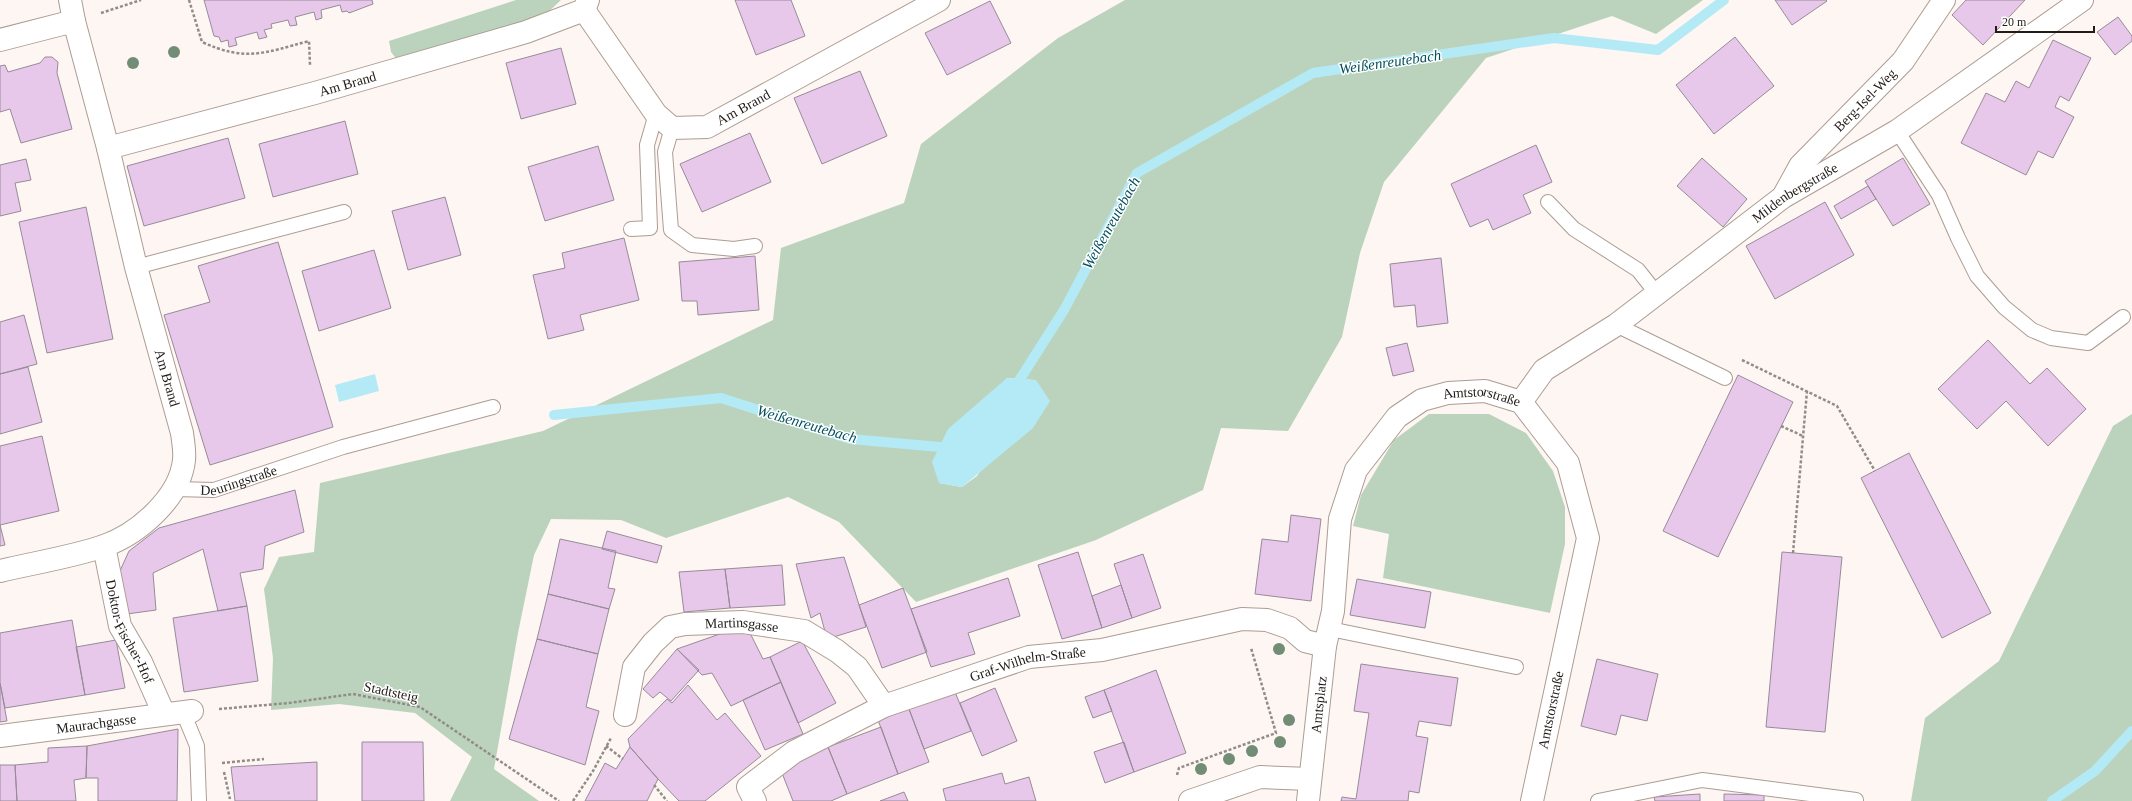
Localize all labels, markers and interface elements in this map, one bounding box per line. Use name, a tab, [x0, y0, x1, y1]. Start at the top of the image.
scale bar	[1996, 8, 2094, 34]
text: 20 m	[2002, 15, 2027, 29]
water label: Weißenreutebach	[1338, 47, 1442, 77]
street label: Berg-Isel-Weg	[1831, 65, 1899, 134]
street label: Am Brand	[317, 68, 378, 99]
street label: Am Brand	[714, 87, 773, 128]
street label: Mildenbergstraße	[1749, 160, 1840, 225]
water label: Weißenreutebach	[1079, 174, 1143, 272]
street label: Am Brand	[152, 348, 182, 408]
street label: Amtstorstraße	[1441, 383, 1522, 409]
water label: Weißenreutebach	[755, 402, 859, 446]
street label: Deuringstraße	[200, 462, 279, 498]
street label: Doktor-Fischer-Hof	[103, 578, 157, 686]
street label: Martinsgasse	[705, 615, 780, 635]
street label: Graf-Wilhelm-Straße	[968, 644, 1087, 684]
street label: Amtstorstraße	[1535, 670, 1567, 750]
street label: Amtsplatz	[1308, 675, 1329, 734]
street label: Stadtsteig	[362, 679, 420, 705]
street label: Maurachgasse	[55, 711, 137, 736]

